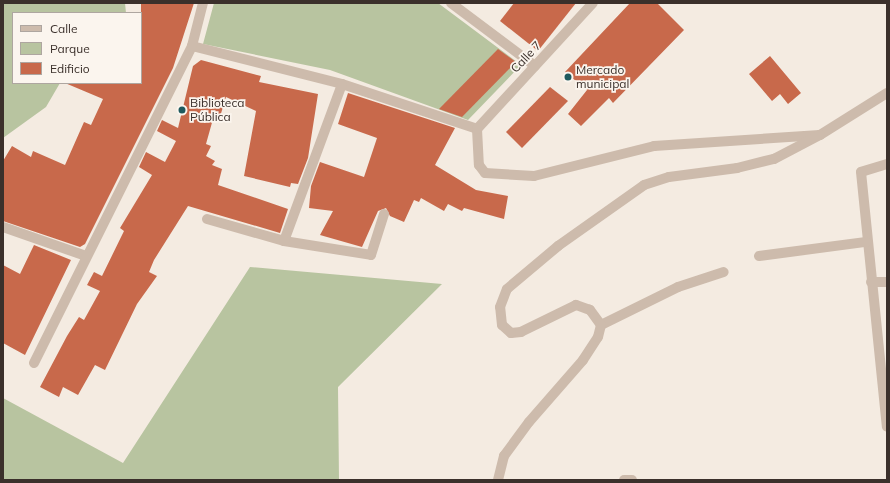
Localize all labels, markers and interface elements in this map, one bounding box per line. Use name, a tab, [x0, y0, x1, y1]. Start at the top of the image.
legend	[12, 12, 142, 84]
text: Calle	[50, 21, 77, 36]
street label: Calle 7	[508, 38, 544, 76]
text: Parque	[50, 41, 90, 56]
text: Edificio	[50, 61, 90, 76]
place label: Mercado municipal	[576, 63, 629, 91]
marker: Mercado municipal	[563, 72, 573, 82]
place label: Biblioteca Pública	[190, 96, 244, 124]
marker: Biblioteca Pública	[177, 105, 187, 115]

